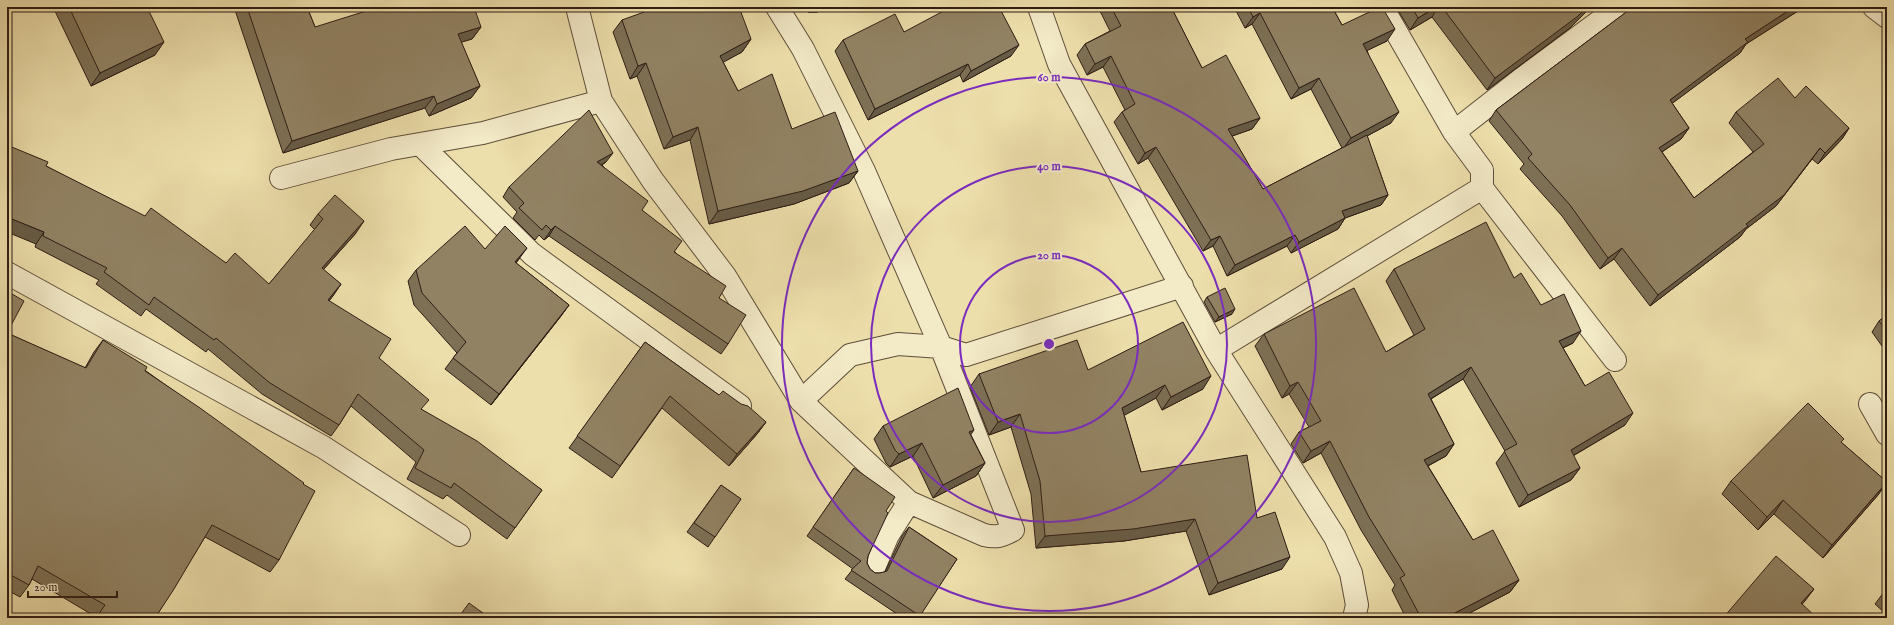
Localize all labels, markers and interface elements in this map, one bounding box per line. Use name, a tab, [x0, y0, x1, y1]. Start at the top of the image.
text: 60 m	[1038, 70, 1061, 85]
text: 40 m	[1037, 159, 1062, 174]
text: 20 m	[1037, 248, 1061, 263]
centre of rings	[1042, 337, 1056, 351]
scale bar	[28, 573, 117, 599]
text: 20 m	[34, 580, 57, 595]

